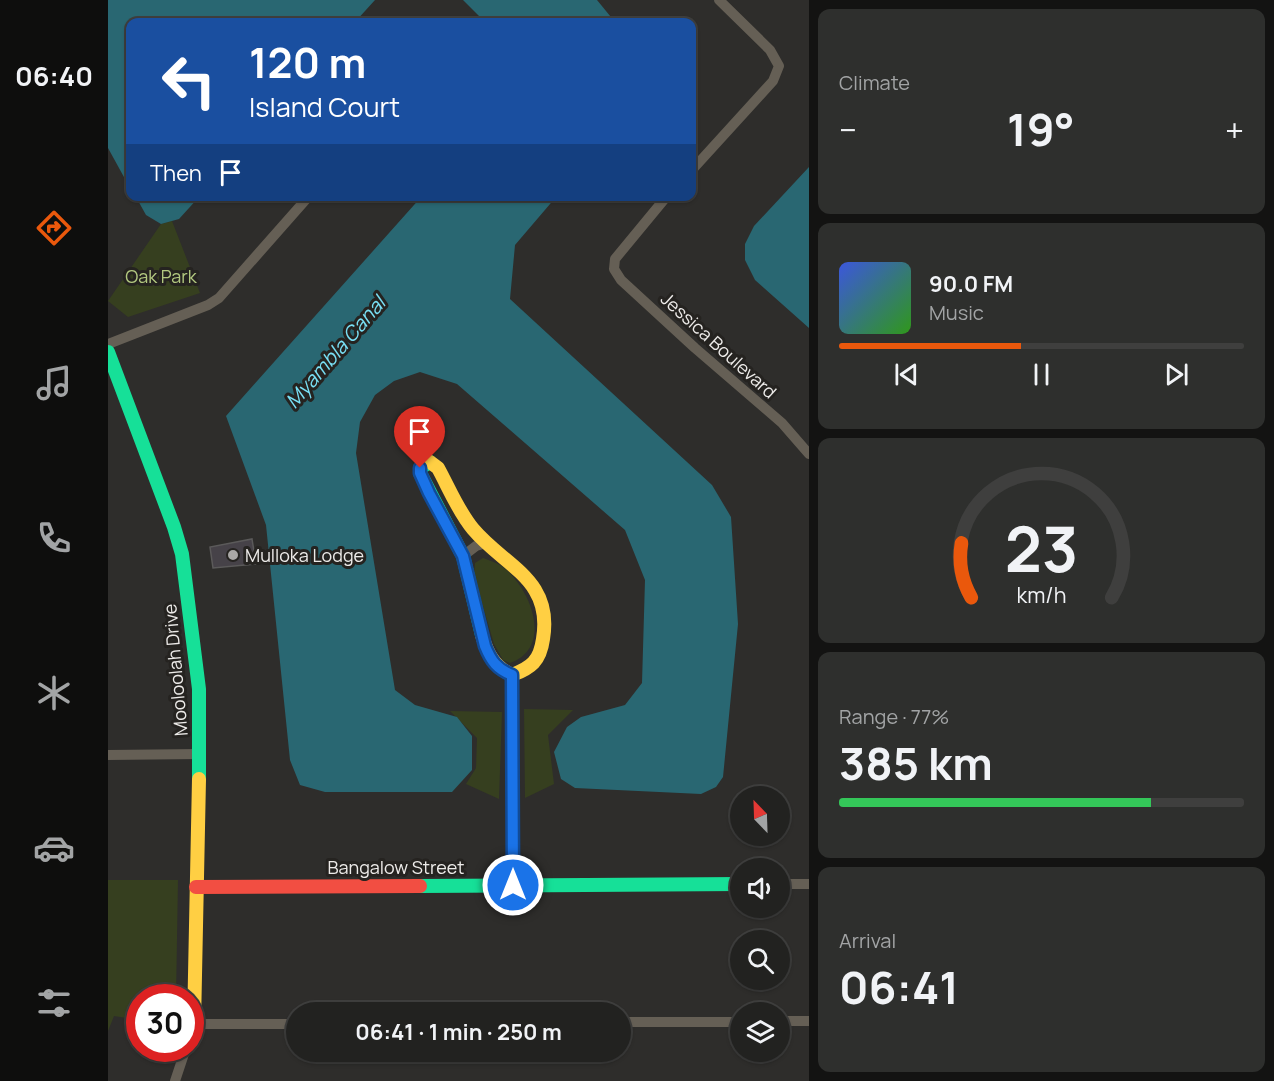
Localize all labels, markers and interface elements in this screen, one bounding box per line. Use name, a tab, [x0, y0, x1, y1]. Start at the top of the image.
text: 120 m	[249, 33, 366, 91]
icon: left	[150, 42, 228, 120]
text: 06:40	[15, 57, 93, 94]
text: Climate	[839, 69, 910, 96]
text: Island Court	[249, 88, 400, 125]
text: 19°	[1007, 98, 1075, 160]
text: −	[839, 107, 857, 152]
text: +	[1225, 107, 1244, 152]
icon: arrive	[214, 156, 247, 189]
text: Then	[150, 158, 202, 188]
icon: directions	[33, 207, 75, 249]
park label: Oak Park	[125, 264, 198, 288]
text: 90.0 FM	[929, 269, 1013, 299]
street label: Jessica Boulevard	[656, 287, 782, 403]
water label: Myambla Canal	[279, 289, 393, 414]
text: Music	[929, 299, 984, 326]
icon: previous	[890, 358, 923, 391]
icon: pause	[1025, 358, 1058, 391]
icon: next	[1160, 358, 1193, 391]
icon: music	[33, 362, 75, 404]
pin	[394, 406, 445, 468]
icon: arrive	[403, 415, 436, 448]
text: 23	[1005, 505, 1078, 591]
icon: phone	[33, 517, 75, 559]
place label: Mulloka Lodge	[245, 543, 364, 567]
marker: Mulloka Lodge	[226, 548, 240, 562]
text: km/h	[1017, 580, 1066, 609]
street label: Mooloolah Drive	[157, 603, 193, 737]
icon: climate	[33, 672, 75, 714]
text: Range · 77%	[839, 703, 949, 730]
text: 385 km	[839, 732, 993, 794]
north arrow	[730, 786, 790, 846]
map controls	[730, 786, 790, 1062]
icon: car	[33, 827, 75, 869]
position arrow	[481, 853, 545, 917]
street label: Bangalow Street	[327, 855, 465, 879]
button: sound	[730, 858, 790, 918]
text: Arrival	[839, 927, 896, 954]
button: search	[730, 930, 790, 990]
text: 06:41	[839, 956, 959, 1018]
icon: filters	[33, 982, 75, 1024]
speed limit sign: 30	[126, 984, 204, 1062]
button: layers	[730, 1002, 790, 1062]
text: 06:41 · 1 min · 250 m	[355, 1017, 562, 1047]

